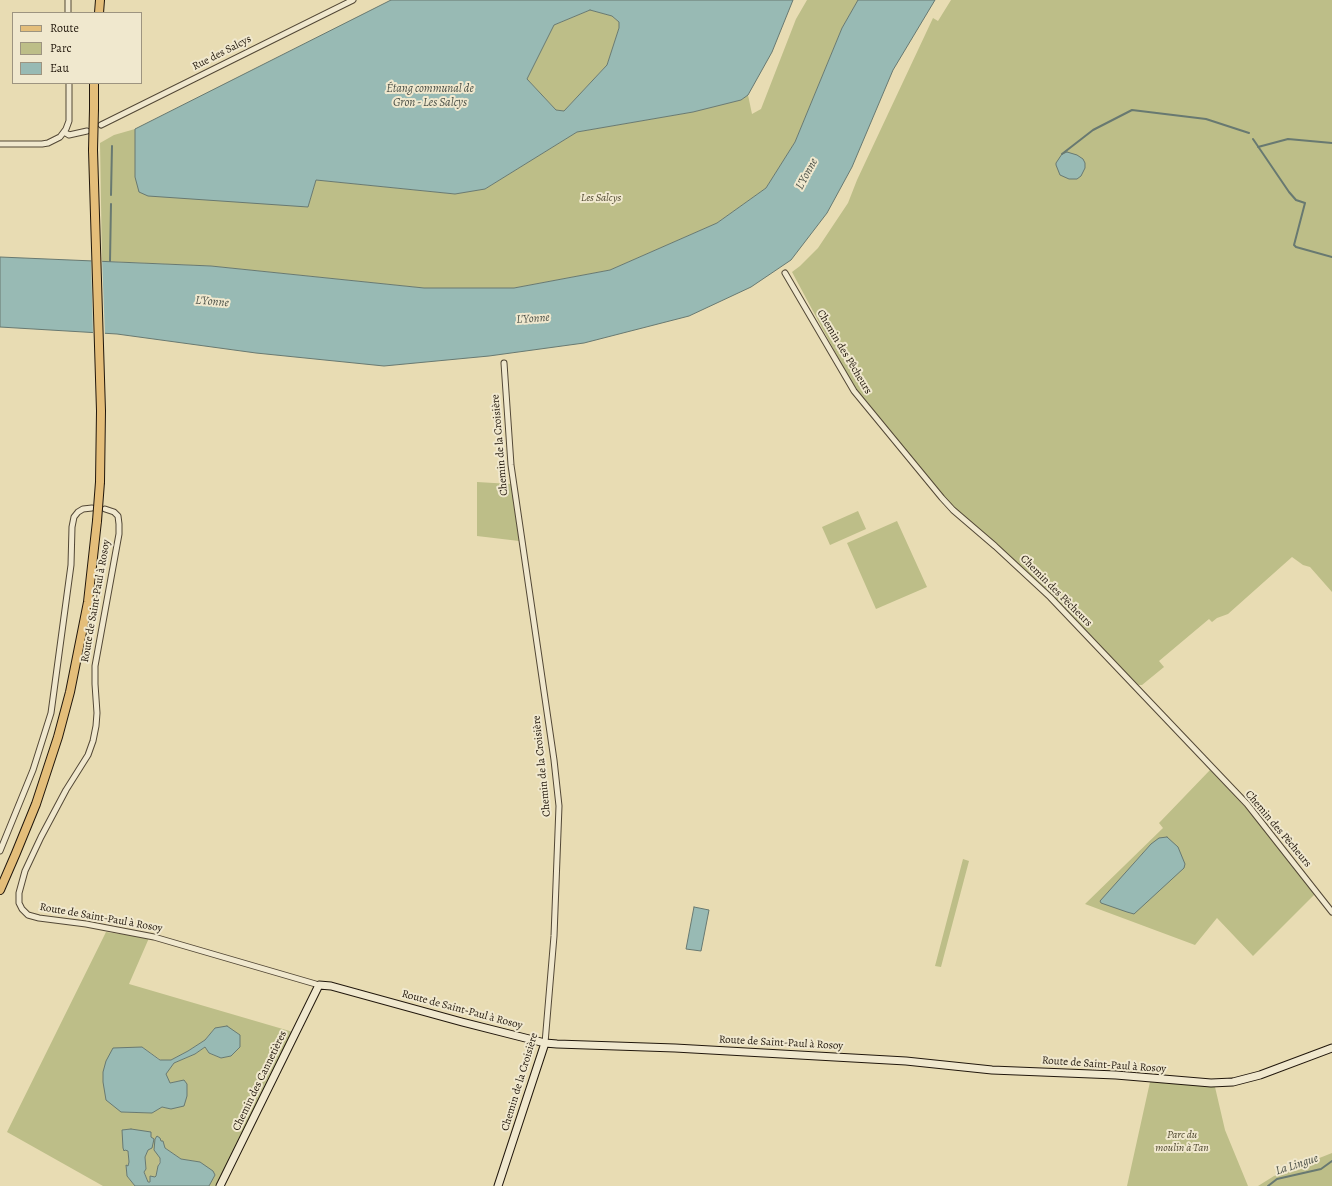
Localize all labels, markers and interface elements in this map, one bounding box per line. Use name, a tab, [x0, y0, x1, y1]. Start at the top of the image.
legend	[12, 12, 142, 84]
text: Route	[50, 20, 79, 36]
street label: Rue des Salcys	[190, 33, 254, 73]
text: Parc	[50, 40, 72, 56]
text: Eau	[50, 60, 69, 76]
water label: Étang communal de Gron - Les Salcys	[386, 82, 474, 110]
water label: L'Yonne	[793, 156, 821, 192]
park label: Les Salcys	[581, 191, 621, 205]
water label: L'Yonne	[195, 293, 229, 311]
street label: Chemin des Pêcheurs	[814, 307, 874, 397]
water label: L'Yonne	[516, 311, 550, 327]
street label: Chemin de la Croisière	[489, 394, 511, 496]
street label: Route de Saint-Paul à Rosoy	[79, 539, 113, 663]
street label: Chemin des Pêcheurs	[1017, 552, 1095, 630]
street label: Chemin de la Croisière	[530, 715, 554, 817]
street label: Chemin des Pêcheurs	[1242, 788, 1314, 870]
street label: Route de Saint-Paul à Rosoy	[39, 901, 163, 935]
street label: Route de Saint-Paul à Rosoy	[400, 988, 524, 1032]
street label: Chemin des Cannetières	[230, 1029, 290, 1133]
street label: Chemin de la Croisière	[499, 1031, 541, 1133]
street label: Route de Saint-Paul à Rosoy	[718, 1033, 844, 1053]
street label: Route de Saint-Paul à Rosoy	[1041, 1054, 1167, 1076]
park label: Parc du moulin à Tan	[1155, 1128, 1209, 1154]
water label: La Lingue	[1274, 1151, 1320, 1179]

